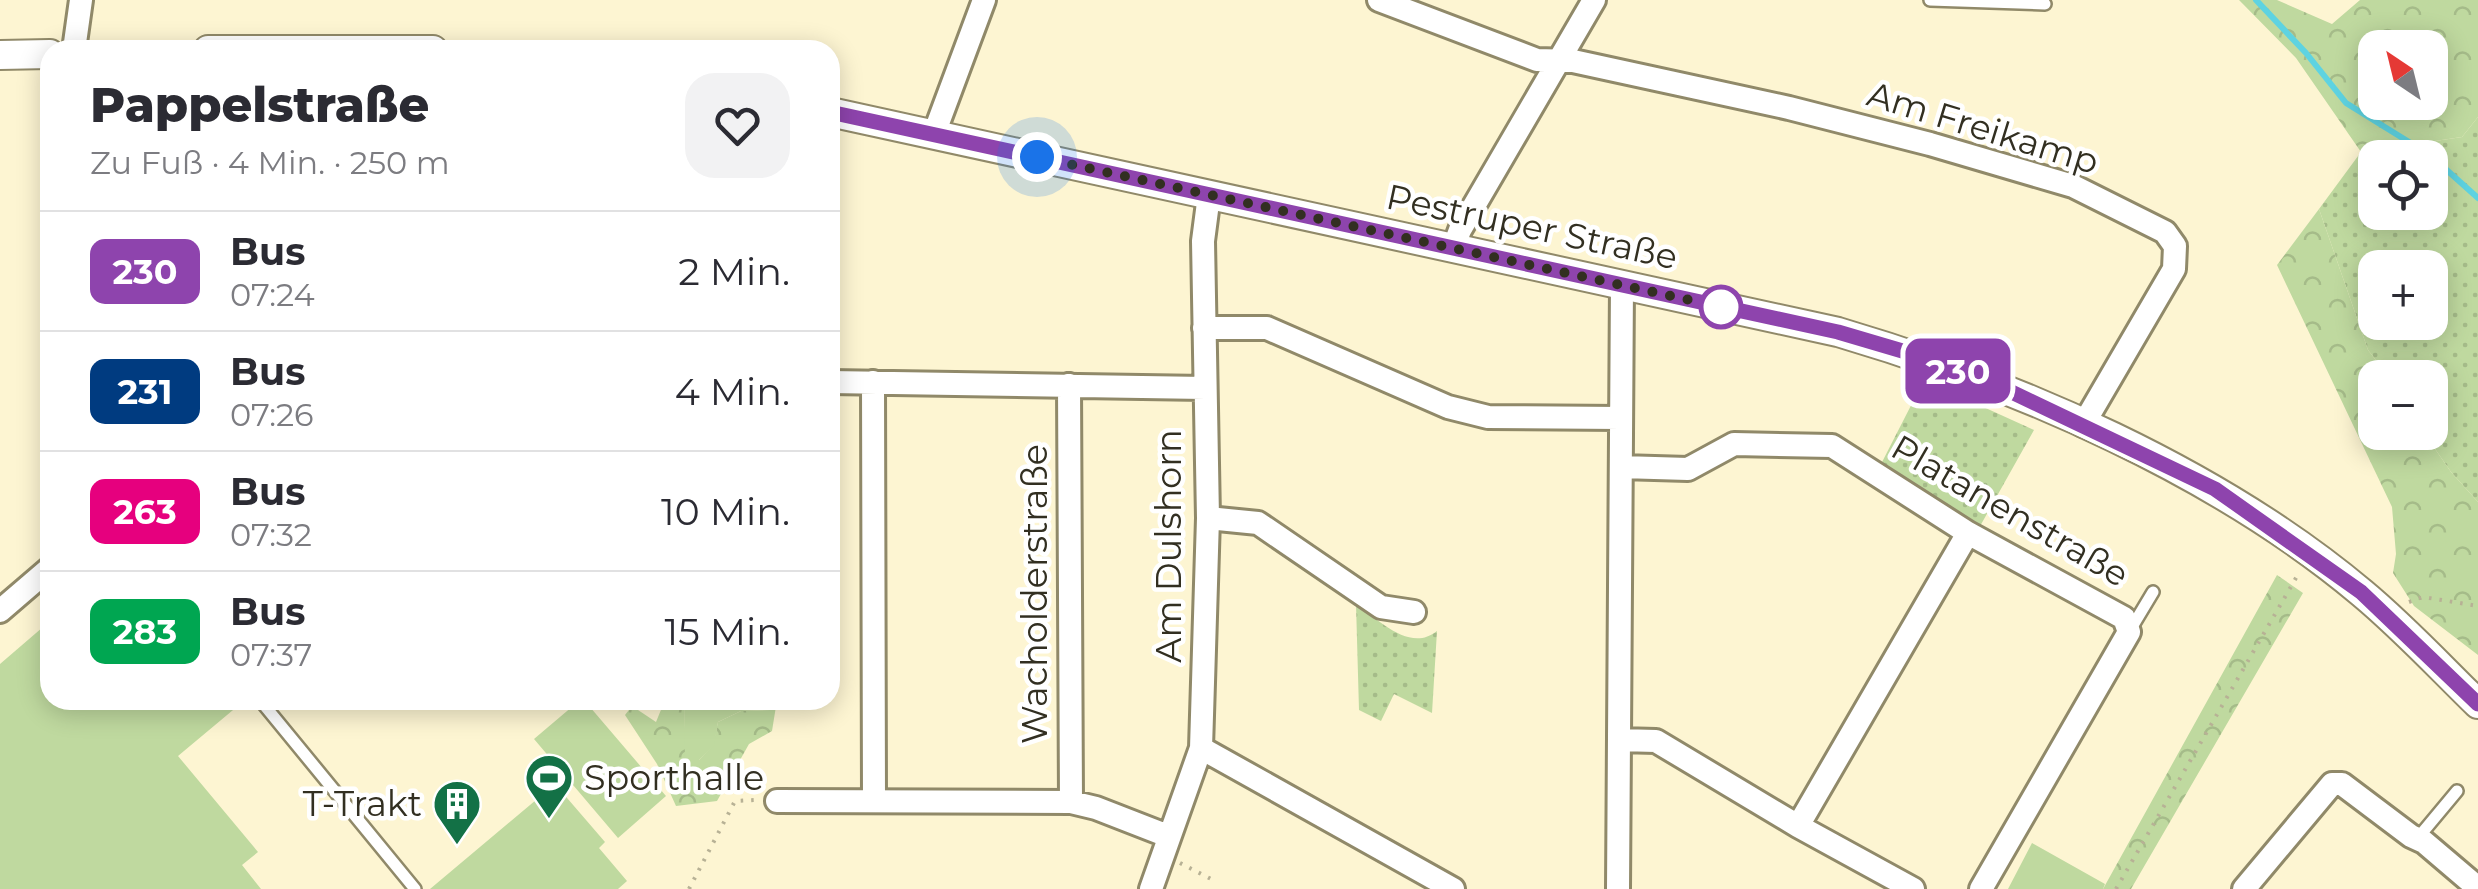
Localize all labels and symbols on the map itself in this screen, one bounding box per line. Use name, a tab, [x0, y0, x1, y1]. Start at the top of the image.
north arrow	[2358, 30, 2448, 120]
street label: Am Freikamp	[1862, 72, 2104, 183]
your location	[1012, 132, 1062, 182]
street label: Pestruper Straße	[1383, 175, 1681, 278]
unlabelled marker	[1700, 286, 1742, 328]
line badge: 230	[1900, 338, 2016, 404]
street label: Platanenstraße	[1884, 425, 2137, 596]
street label: Am Dulshorn	[1147, 429, 1190, 663]
street label: Wacholderstraße	[1013, 444, 1056, 744]
sports icon: Sporthalle	[523, 752, 575, 820]
place label: Sporthalle	[584, 756, 764, 799]
building icon: T-Trakt	[431, 778, 483, 846]
place label: T-Trakt	[303, 782, 422, 825]

